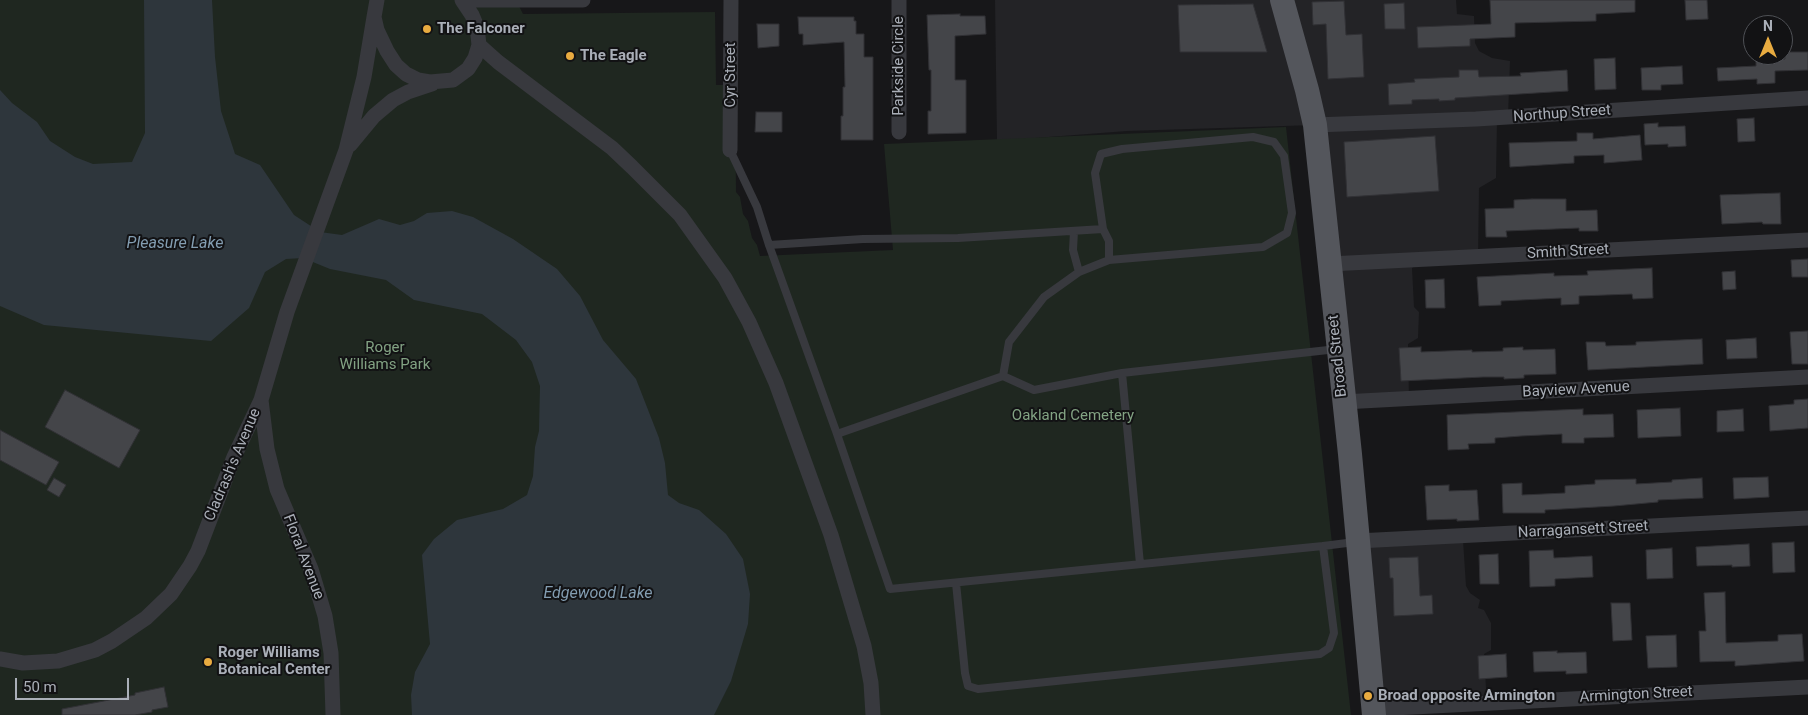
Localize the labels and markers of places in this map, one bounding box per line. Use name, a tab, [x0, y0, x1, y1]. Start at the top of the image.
place label: The Falconer	[437, 20, 525, 38]
marker: The Falconer	[421, 23, 433, 35]
place label: The Eagle	[580, 47, 647, 65]
marker: The Eagle	[564, 50, 576, 62]
place label: Roger Williams Botanical Center	[218, 644, 330, 679]
marker: Roger Williams Botanical Center	[202, 656, 214, 668]
place label: Broad opposite Armington	[1378, 687, 1555, 705]
marker: Broad opposite Armington	[1362, 690, 1374, 702]

